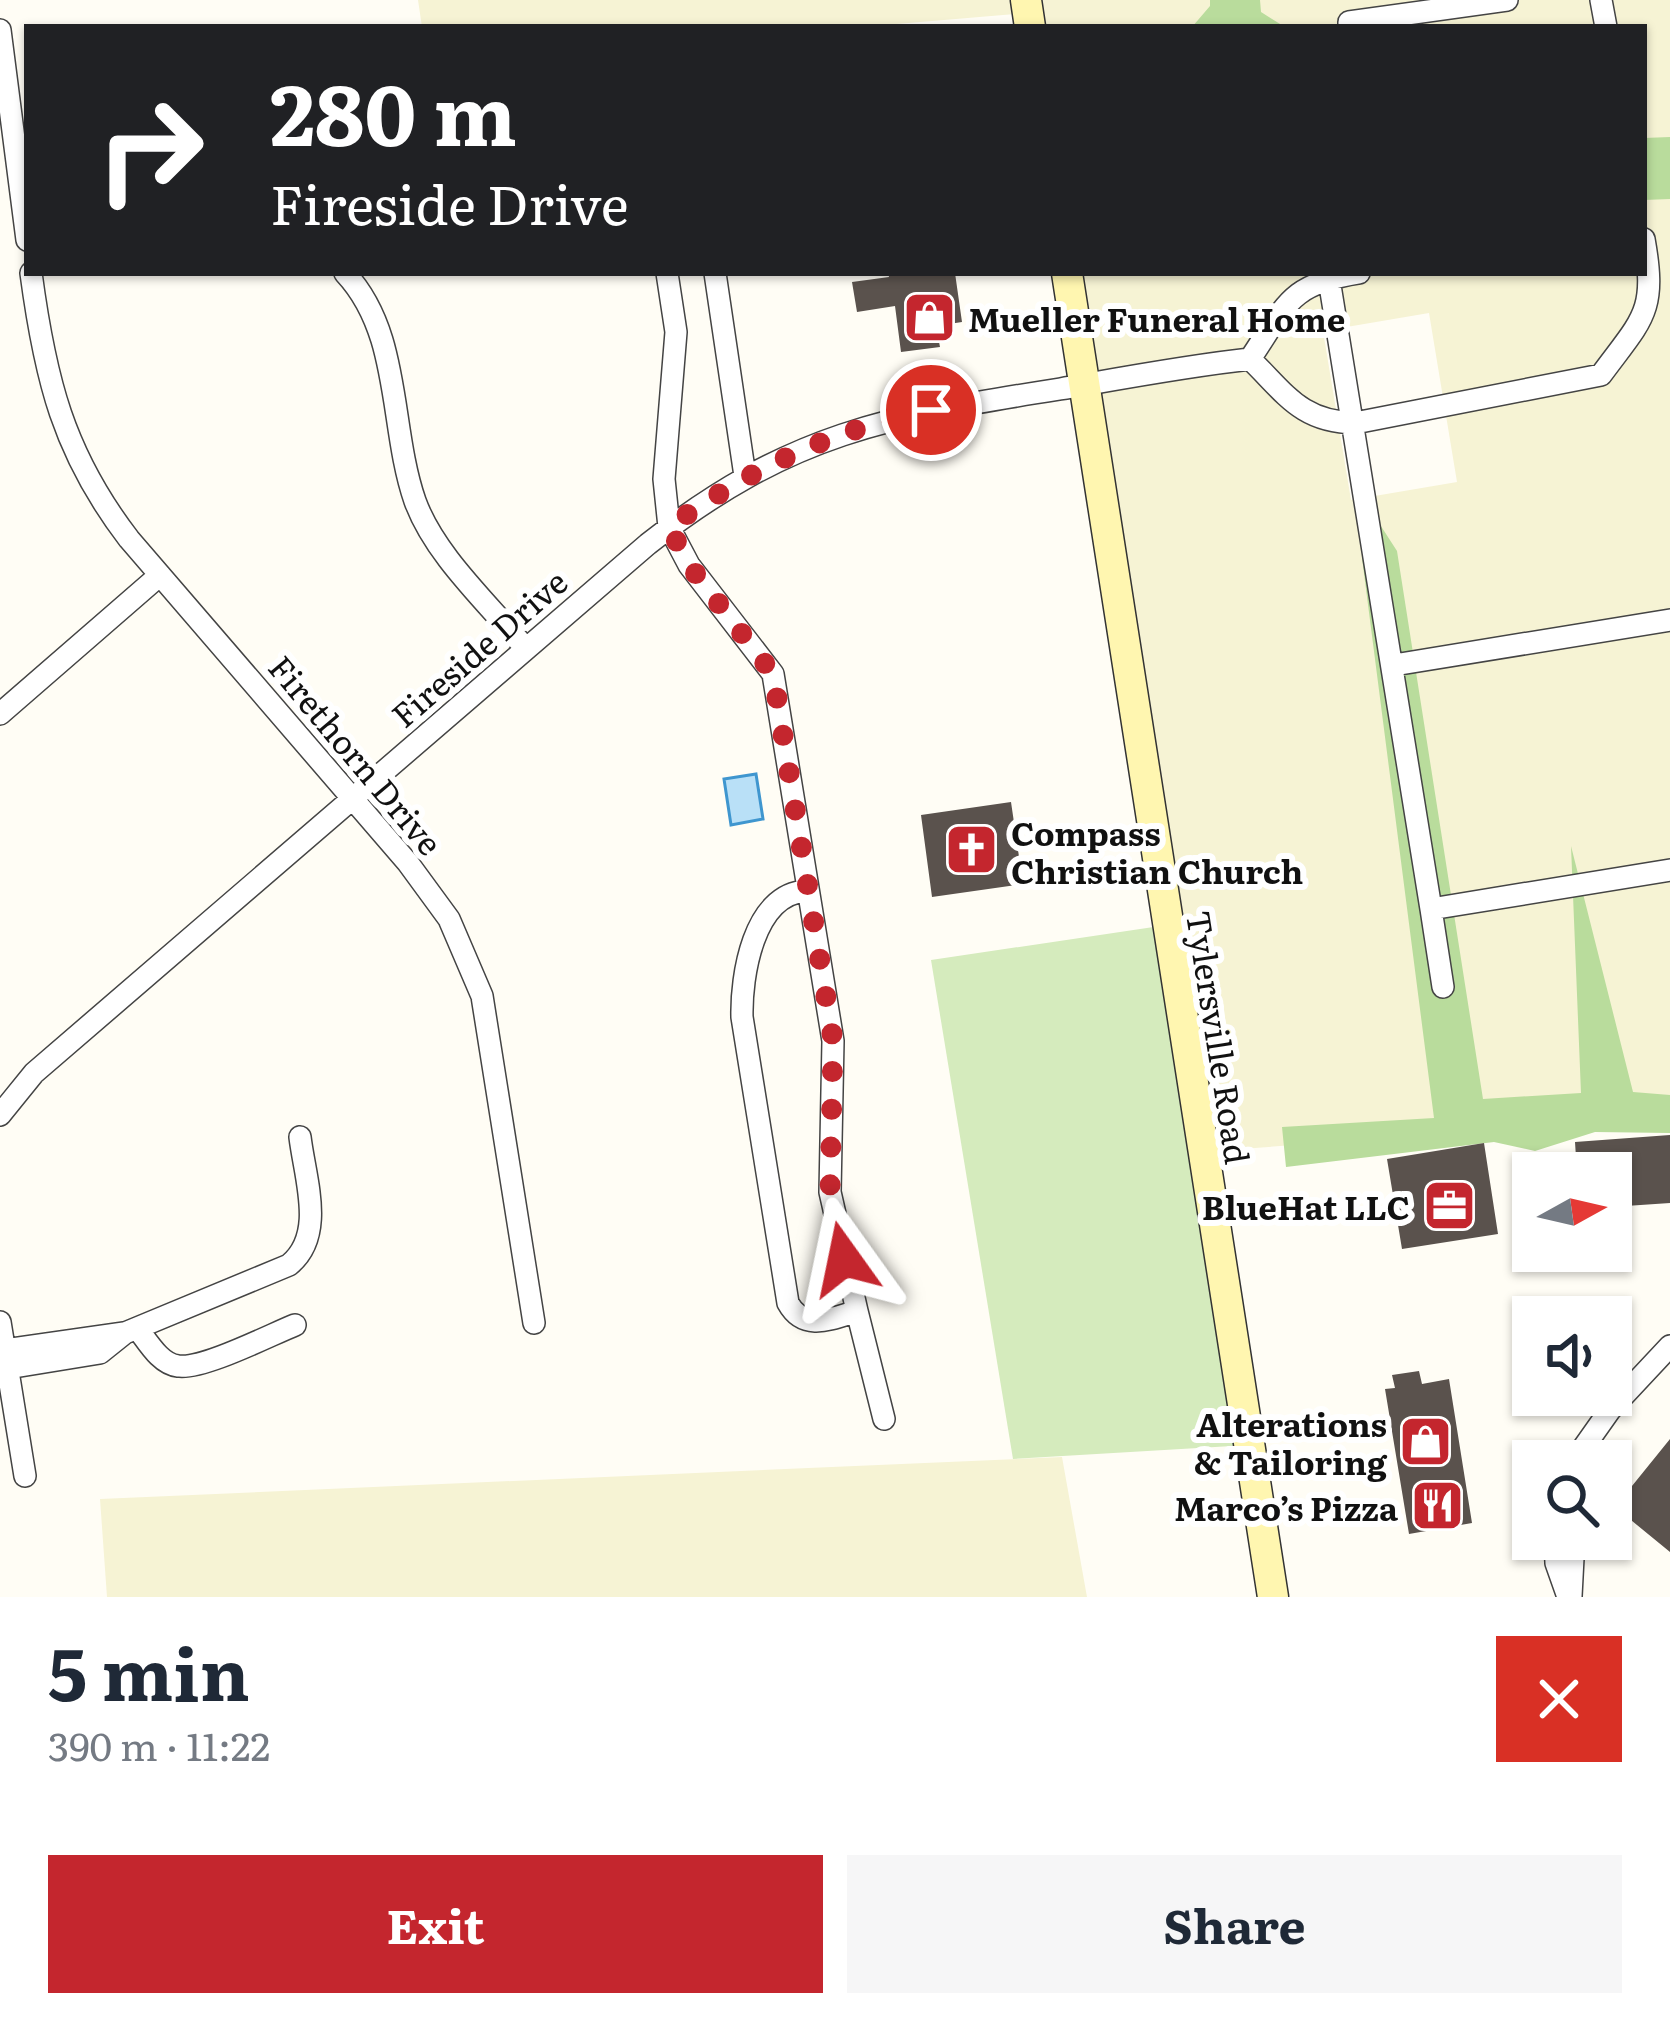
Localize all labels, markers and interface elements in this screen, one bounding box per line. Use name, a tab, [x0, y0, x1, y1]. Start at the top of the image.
text: 280 m	[270, 47, 517, 172]
icon: right	[72, 72, 228, 228]
text: Fireside Drive	[270, 161, 629, 242]
shop icon: Mueller Funeral Home	[901, 289, 957, 345]
place label: Mueller Funeral Home	[968, 293, 1345, 342]
pin	[880, 359, 982, 461]
icon: arrive	[898, 377, 964, 443]
street label: Fireside Drive	[379, 557, 577, 737]
street label: Firethorn Drive	[259, 643, 455, 865]
place label: Compass Christian Church	[1011, 807, 1303, 894]
church icon: Compass Christian Church	[944, 822, 1000, 878]
street label: Tylersville Road	[1176, 907, 1264, 1167]
north arrow	[1512, 1152, 1632, 1272]
map controls	[1512, 1152, 1632, 1560]
office icon: BlueHat LLC	[1421, 1177, 1477, 1233]
place label: BlueHat LLC	[1202, 1181, 1410, 1230]
position arrow	[781, 1196, 907, 1322]
button: sound	[1512, 1296, 1632, 1416]
place label: Alterations & Tailoring	[1194, 1398, 1388, 1485]
shop icon: Alterations & Tailoring	[1398, 1413, 1454, 1469]
button: search	[1512, 1440, 1632, 1560]
restaurant icon: Marco’s Pizza	[1409, 1478, 1465, 1534]
place label: Marco’s Pizza	[1174, 1482, 1399, 1531]
text: 5 min	[48, 1616, 250, 1723]
button: close	[1496, 1636, 1622, 1762]
text: 390 m · 11:22	[48, 1715, 270, 1773]
button: Exit	[48, 1855, 823, 1993]
button: Share	[847, 1855, 1622, 1993]

